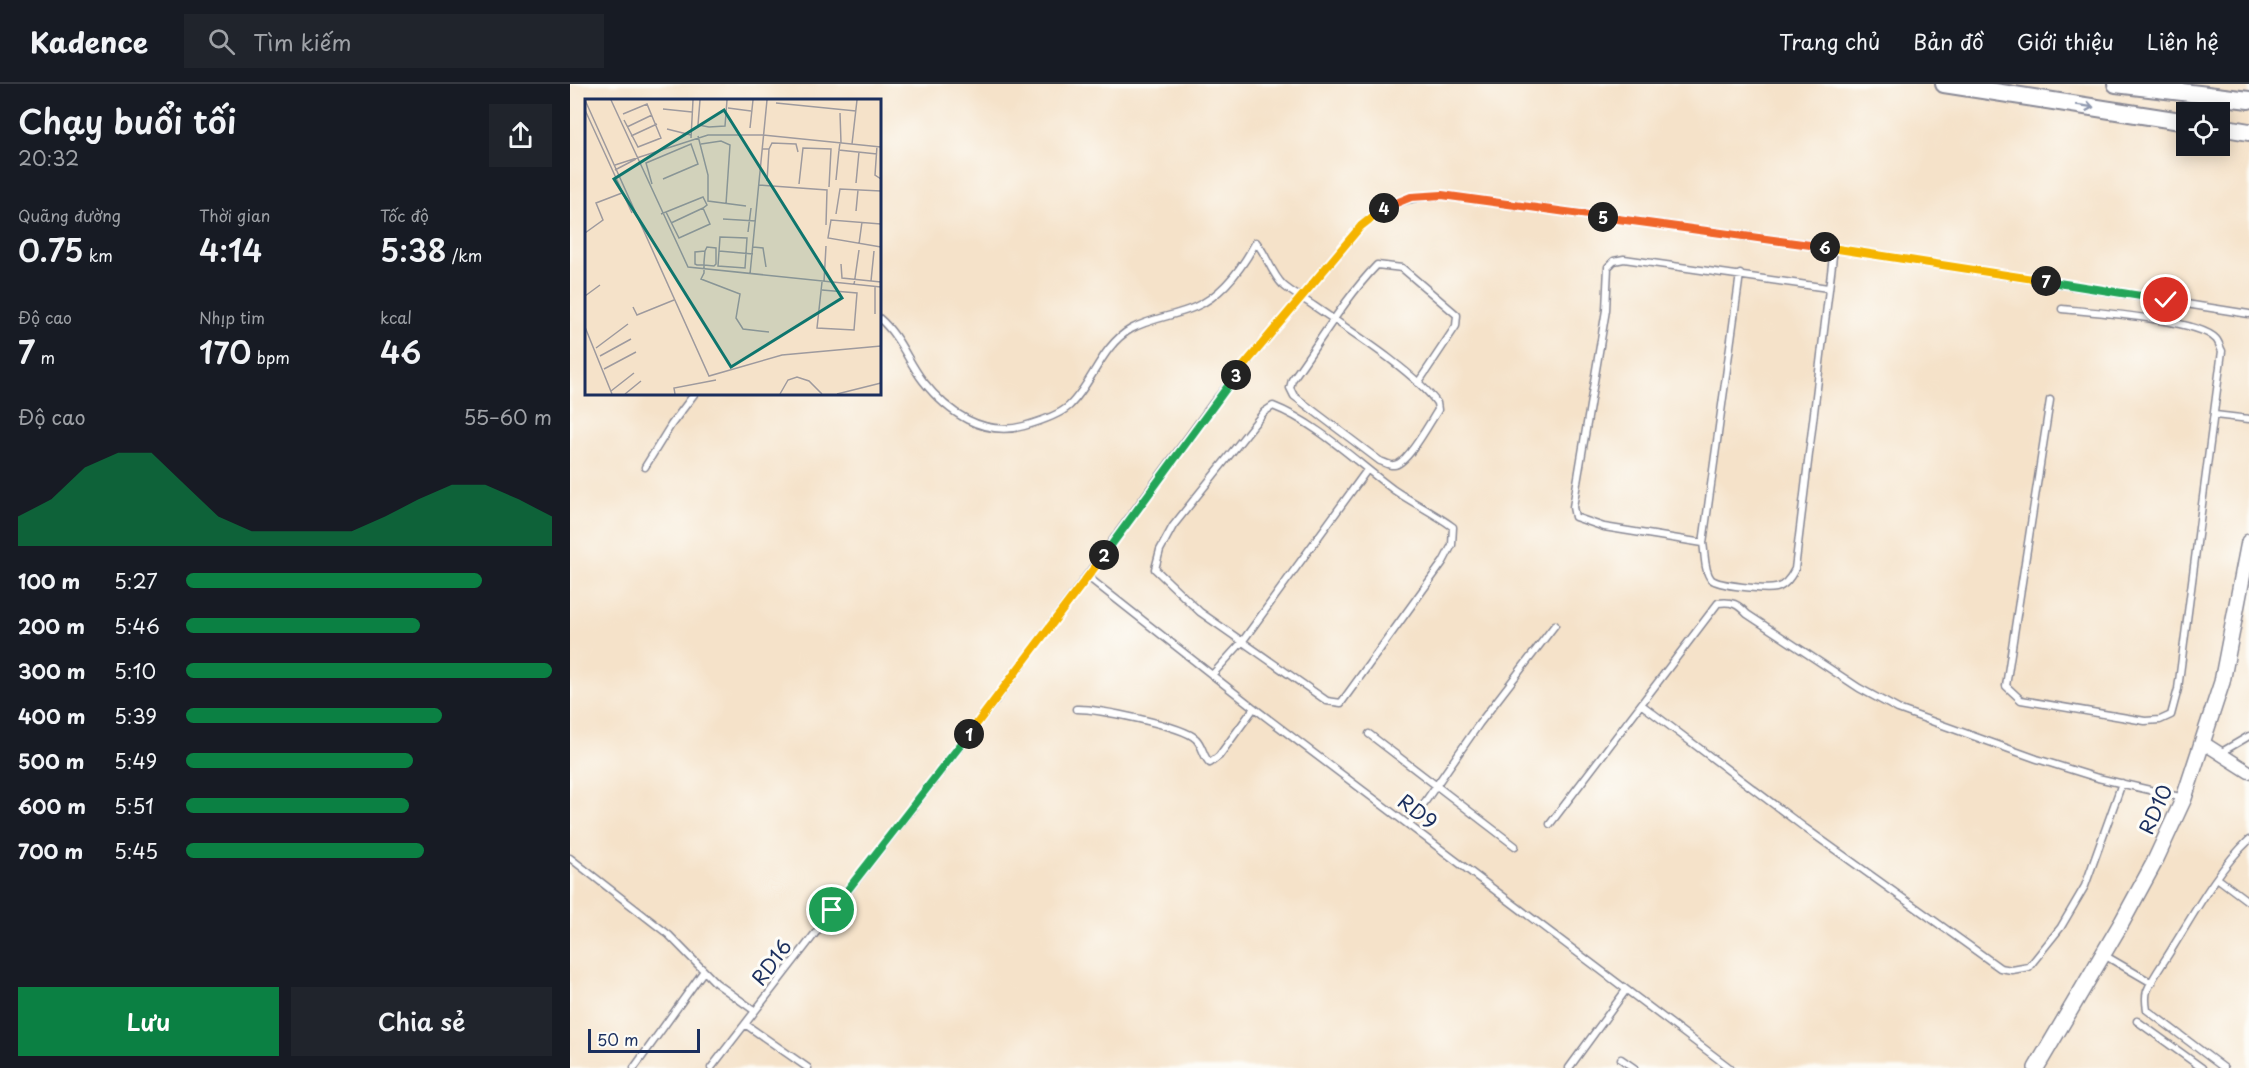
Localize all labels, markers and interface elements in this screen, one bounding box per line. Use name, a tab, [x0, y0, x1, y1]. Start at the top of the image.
search box	[184, 14, 604, 68]
text: Kadence	[30, 20, 148, 63]
icon: search	[205, 25, 238, 58]
text: Tìm kiếm	[253, 25, 351, 58]
text: Trang chủ	[1779, 25, 1880, 57]
text: Bản đồ	[1913, 25, 1984, 57]
text: Giới thiệu	[2017, 25, 2114, 57]
text: Liên hệ	[2147, 25, 2219, 57]
text: Chạy buổi tối	[18, 95, 237, 145]
inset map	[585, 99, 880, 394]
one-way arrow	[2074, 101, 2094, 112]
map controls	[2176, 102, 2230, 156]
button: locate	[2176, 102, 2230, 156]
button: share	[489, 104, 552, 167]
text: 20:32	[18, 143, 79, 173]
pin: 4	[1369, 193, 1399, 223]
text: 4	[1379, 196, 1389, 220]
pin: 5	[1588, 202, 1618, 232]
text: Quãng đường	[18, 203, 121, 227]
text: Thời gian	[199, 203, 270, 227]
text: Tốc độ	[380, 203, 429, 227]
text: 5	[1598, 205, 1608, 229]
text: 0.75	[18, 227, 84, 272]
text: 4:14	[199, 227, 262, 272]
text: 5:38	[380, 227, 446, 272]
pin: 6	[1810, 232, 1840, 262]
text: 6	[1819, 235, 1831, 259]
text: km	[84, 243, 113, 267]
text: /km	[446, 243, 482, 267]
pin: 7	[2031, 266, 2061, 296]
text: 7	[2041, 269, 2051, 293]
pin	[2140, 274, 2191, 325]
icon: check	[2149, 283, 2182, 316]
text: Độ cao	[18, 305, 72, 329]
text: Nhịp tim	[199, 305, 265, 329]
text: kcal	[380, 305, 412, 329]
text: 7	[18, 329, 35, 374]
text: 170	[199, 329, 251, 374]
text: 46	[380, 329, 421, 374]
text: m	[35, 345, 55, 369]
text: bpm	[251, 345, 290, 369]
pin: 3	[1221, 360, 1251, 390]
text: 3	[1231, 363, 1241, 387]
text: Độ cao	[18, 402, 86, 432]
text: 55–60 m	[463, 402, 552, 432]
pin: 2	[1089, 540, 1119, 570]
text: 2	[1098, 543, 1110, 567]
text: 100 m	[18, 566, 80, 596]
text: 5:27	[114, 566, 158, 596]
text: 200 m	[18, 611, 85, 641]
text: 5:46	[114, 611, 160, 641]
text: 300 m	[18, 656, 86, 686]
text: 5:10	[114, 656, 156, 686]
text: 400 m	[18, 701, 86, 731]
text: 5:39	[114, 701, 157, 731]
pin: 1	[954, 719, 984, 749]
text: 1	[965, 722, 973, 746]
text: 500 m	[18, 746, 85, 776]
text: 5:49	[114, 746, 157, 776]
street label: RD10	[2131, 779, 2179, 839]
street label: RD9	[1392, 786, 1444, 836]
text: 600 m	[18, 791, 86, 821]
text: 5:51	[114, 791, 154, 821]
text: 700 m	[18, 836, 83, 866]
text: 5:45	[114, 836, 158, 866]
pin	[806, 884, 857, 935]
icon: arrive	[815, 893, 848, 926]
street label: RD16	[744, 932, 798, 992]
button: Lưu	[18, 987, 279, 1056]
button: Chia sẻ	[291, 987, 552, 1056]
scale bar	[588, 1026, 700, 1054]
text: 50 m	[597, 1027, 638, 1051]

